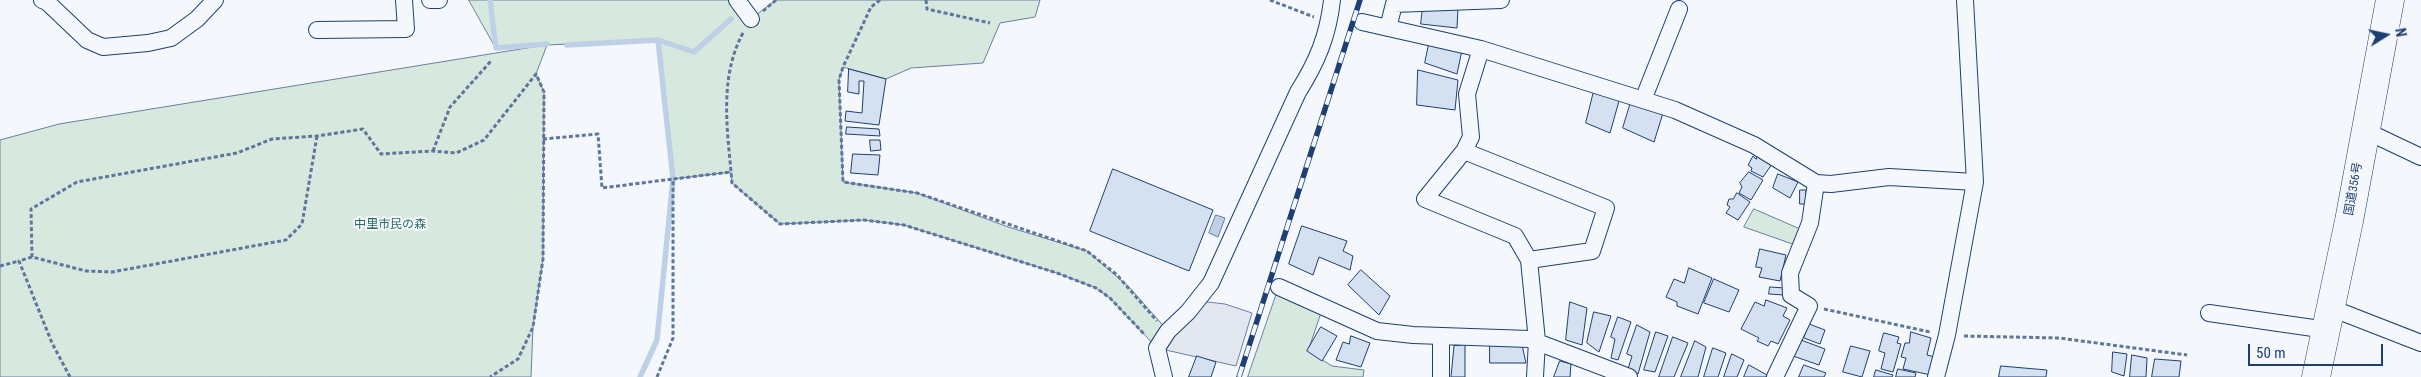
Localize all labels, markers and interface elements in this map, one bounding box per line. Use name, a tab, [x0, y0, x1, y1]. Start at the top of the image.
north arrow	[2361, 10, 2411, 60]
text: N	[2392, 27, 2409, 38]
street label: 国道356号	[2342, 161, 2366, 217]
park label: 中里市民の森	[354, 218, 426, 232]
scale bar	[2251, 334, 2386, 366]
text: 50 m	[2256, 344, 2286, 362]

